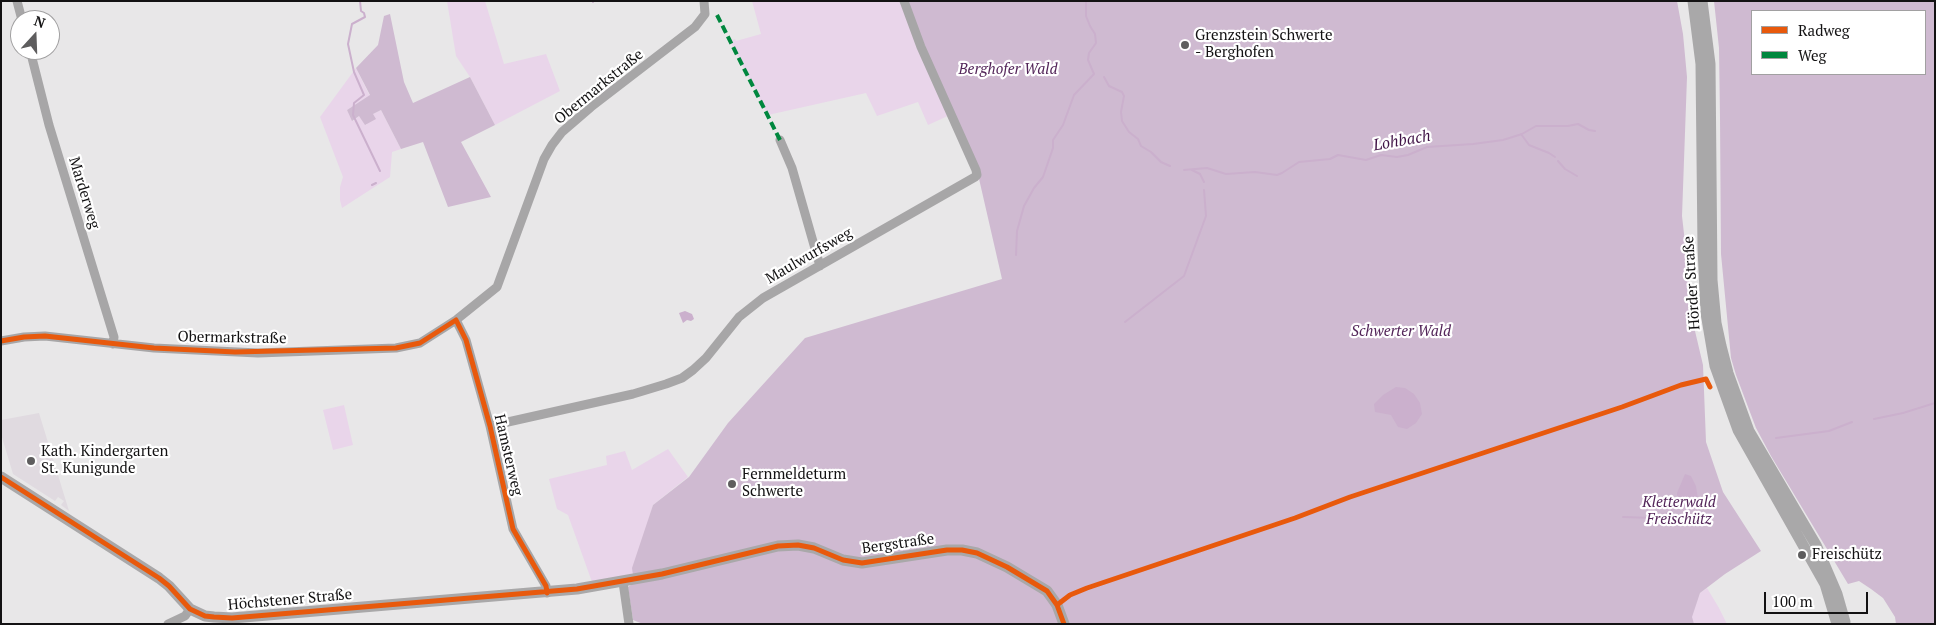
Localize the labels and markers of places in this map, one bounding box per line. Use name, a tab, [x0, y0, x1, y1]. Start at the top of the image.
place label: Grenzstein Schwerte - Berghofen	[1195, 27, 1333, 62]
marker: Grenzstein Schwerte - Berghofen	[1179, 39, 1191, 51]
place label: Kath. Kindergarten St. Kunigunde	[41, 443, 168, 478]
marker: Kath. Kindergarten St. Kunigunde	[25, 455, 37, 467]
place label: Fernmeldeturm Schwerte	[742, 466, 846, 501]
marker: Fernmeldeturm Schwerte	[726, 478, 738, 490]
place label: Freischütz	[1812, 546, 1882, 564]
marker: Freischütz	[1796, 549, 1808, 561]

